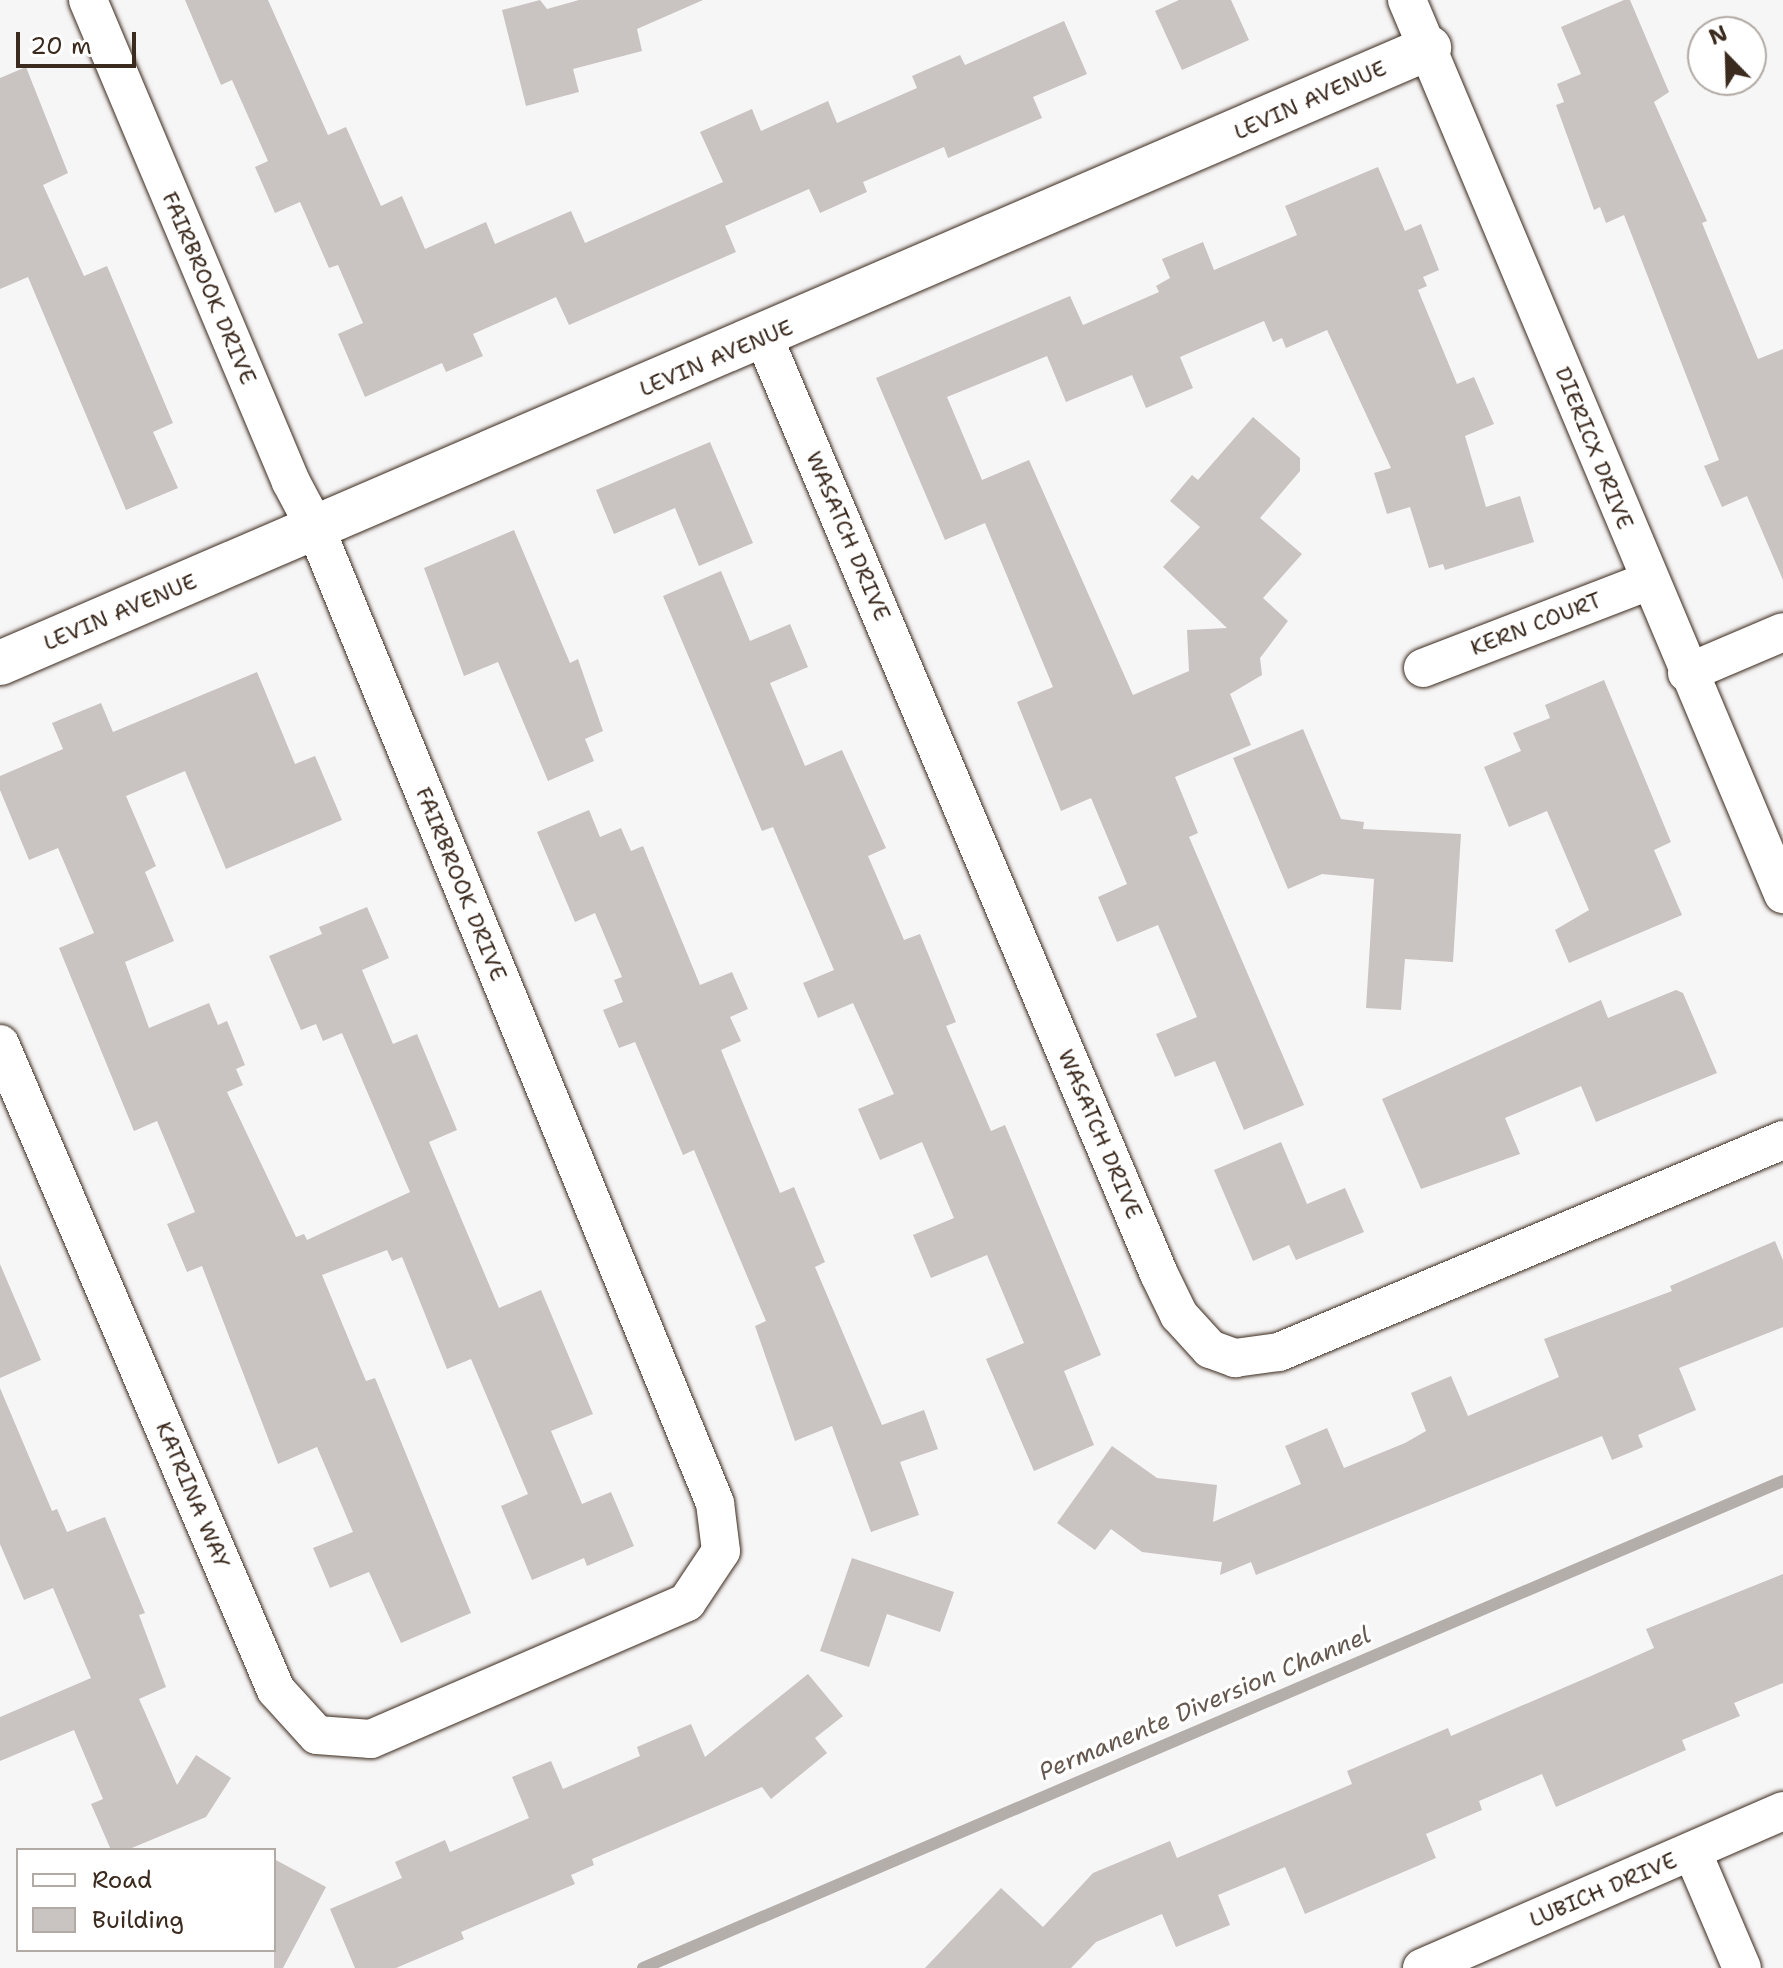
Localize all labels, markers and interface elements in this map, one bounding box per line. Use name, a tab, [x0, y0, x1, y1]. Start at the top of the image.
scale bar	[20, 16, 140, 66]
north arrow	[1687, 16, 1767, 96]
text: N	[1705, 19, 1732, 52]
text: 20 m	[30, 30, 92, 62]
street label: LEVIN AVENUE	[1230, 55, 1390, 145]
street label: FAIRBROOK DRIVE	[156, 188, 262, 388]
street label: LEVIN AVENUE	[635, 314, 797, 402]
street label: DIERICX DRIVE	[1549, 363, 1639, 533]
street label: WASATCH DRIVE	[800, 447, 896, 625]
street label: LEVIN AVENUE	[39, 568, 201, 656]
street label: KERN COURT	[1467, 587, 1605, 661]
street label: FAIRBROOK DRIVE	[410, 783, 512, 985]
street label: WASATCH DRIVE	[1052, 1045, 1148, 1223]
street label: KATRINA WAY	[150, 1418, 236, 1572]
water label: Permanente Diversion Channel	[1035, 1621, 1375, 1787]
street label: LUBICH DRIVE	[1525, 1847, 1681, 1933]
legend	[16, 1848, 276, 1952]
text: Road	[92, 1864, 152, 1896]
text: Building	[92, 1904, 184, 1936]

